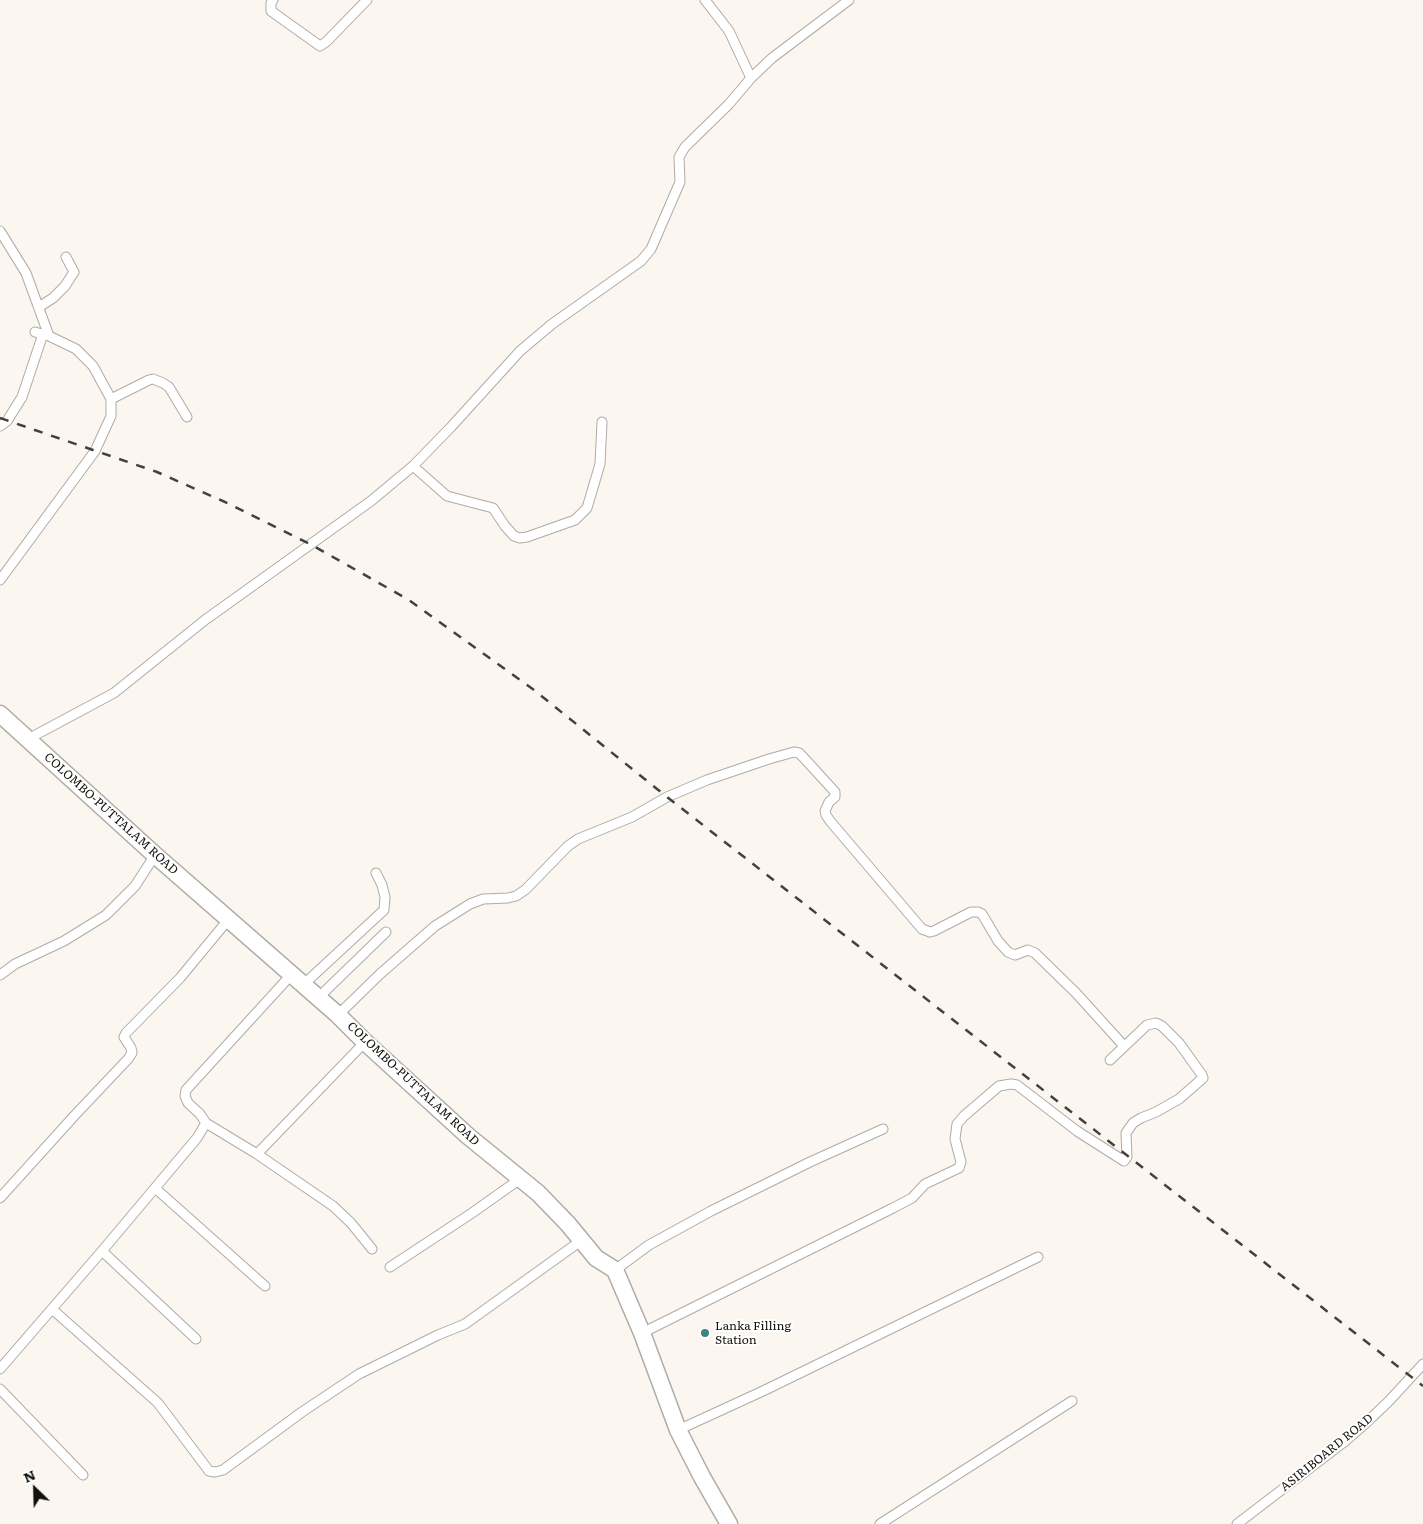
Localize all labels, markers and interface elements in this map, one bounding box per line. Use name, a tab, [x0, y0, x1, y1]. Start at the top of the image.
street label: COLOMBO-PUTTALAM ROAD	[41, 750, 181, 878]
street label: COLOMBO-PUTTALAM ROAD	[344, 1019, 482, 1149]
place label: Lanka Filling Station	[715, 1319, 791, 1347]
marker: Lanka Filling Station	[699, 1327, 711, 1339]
street label: ASIRIBOARD ROAD	[1278, 1411, 1376, 1495]
north arrow	[10, 1464, 60, 1514]
text: N	[19, 1464, 38, 1487]

